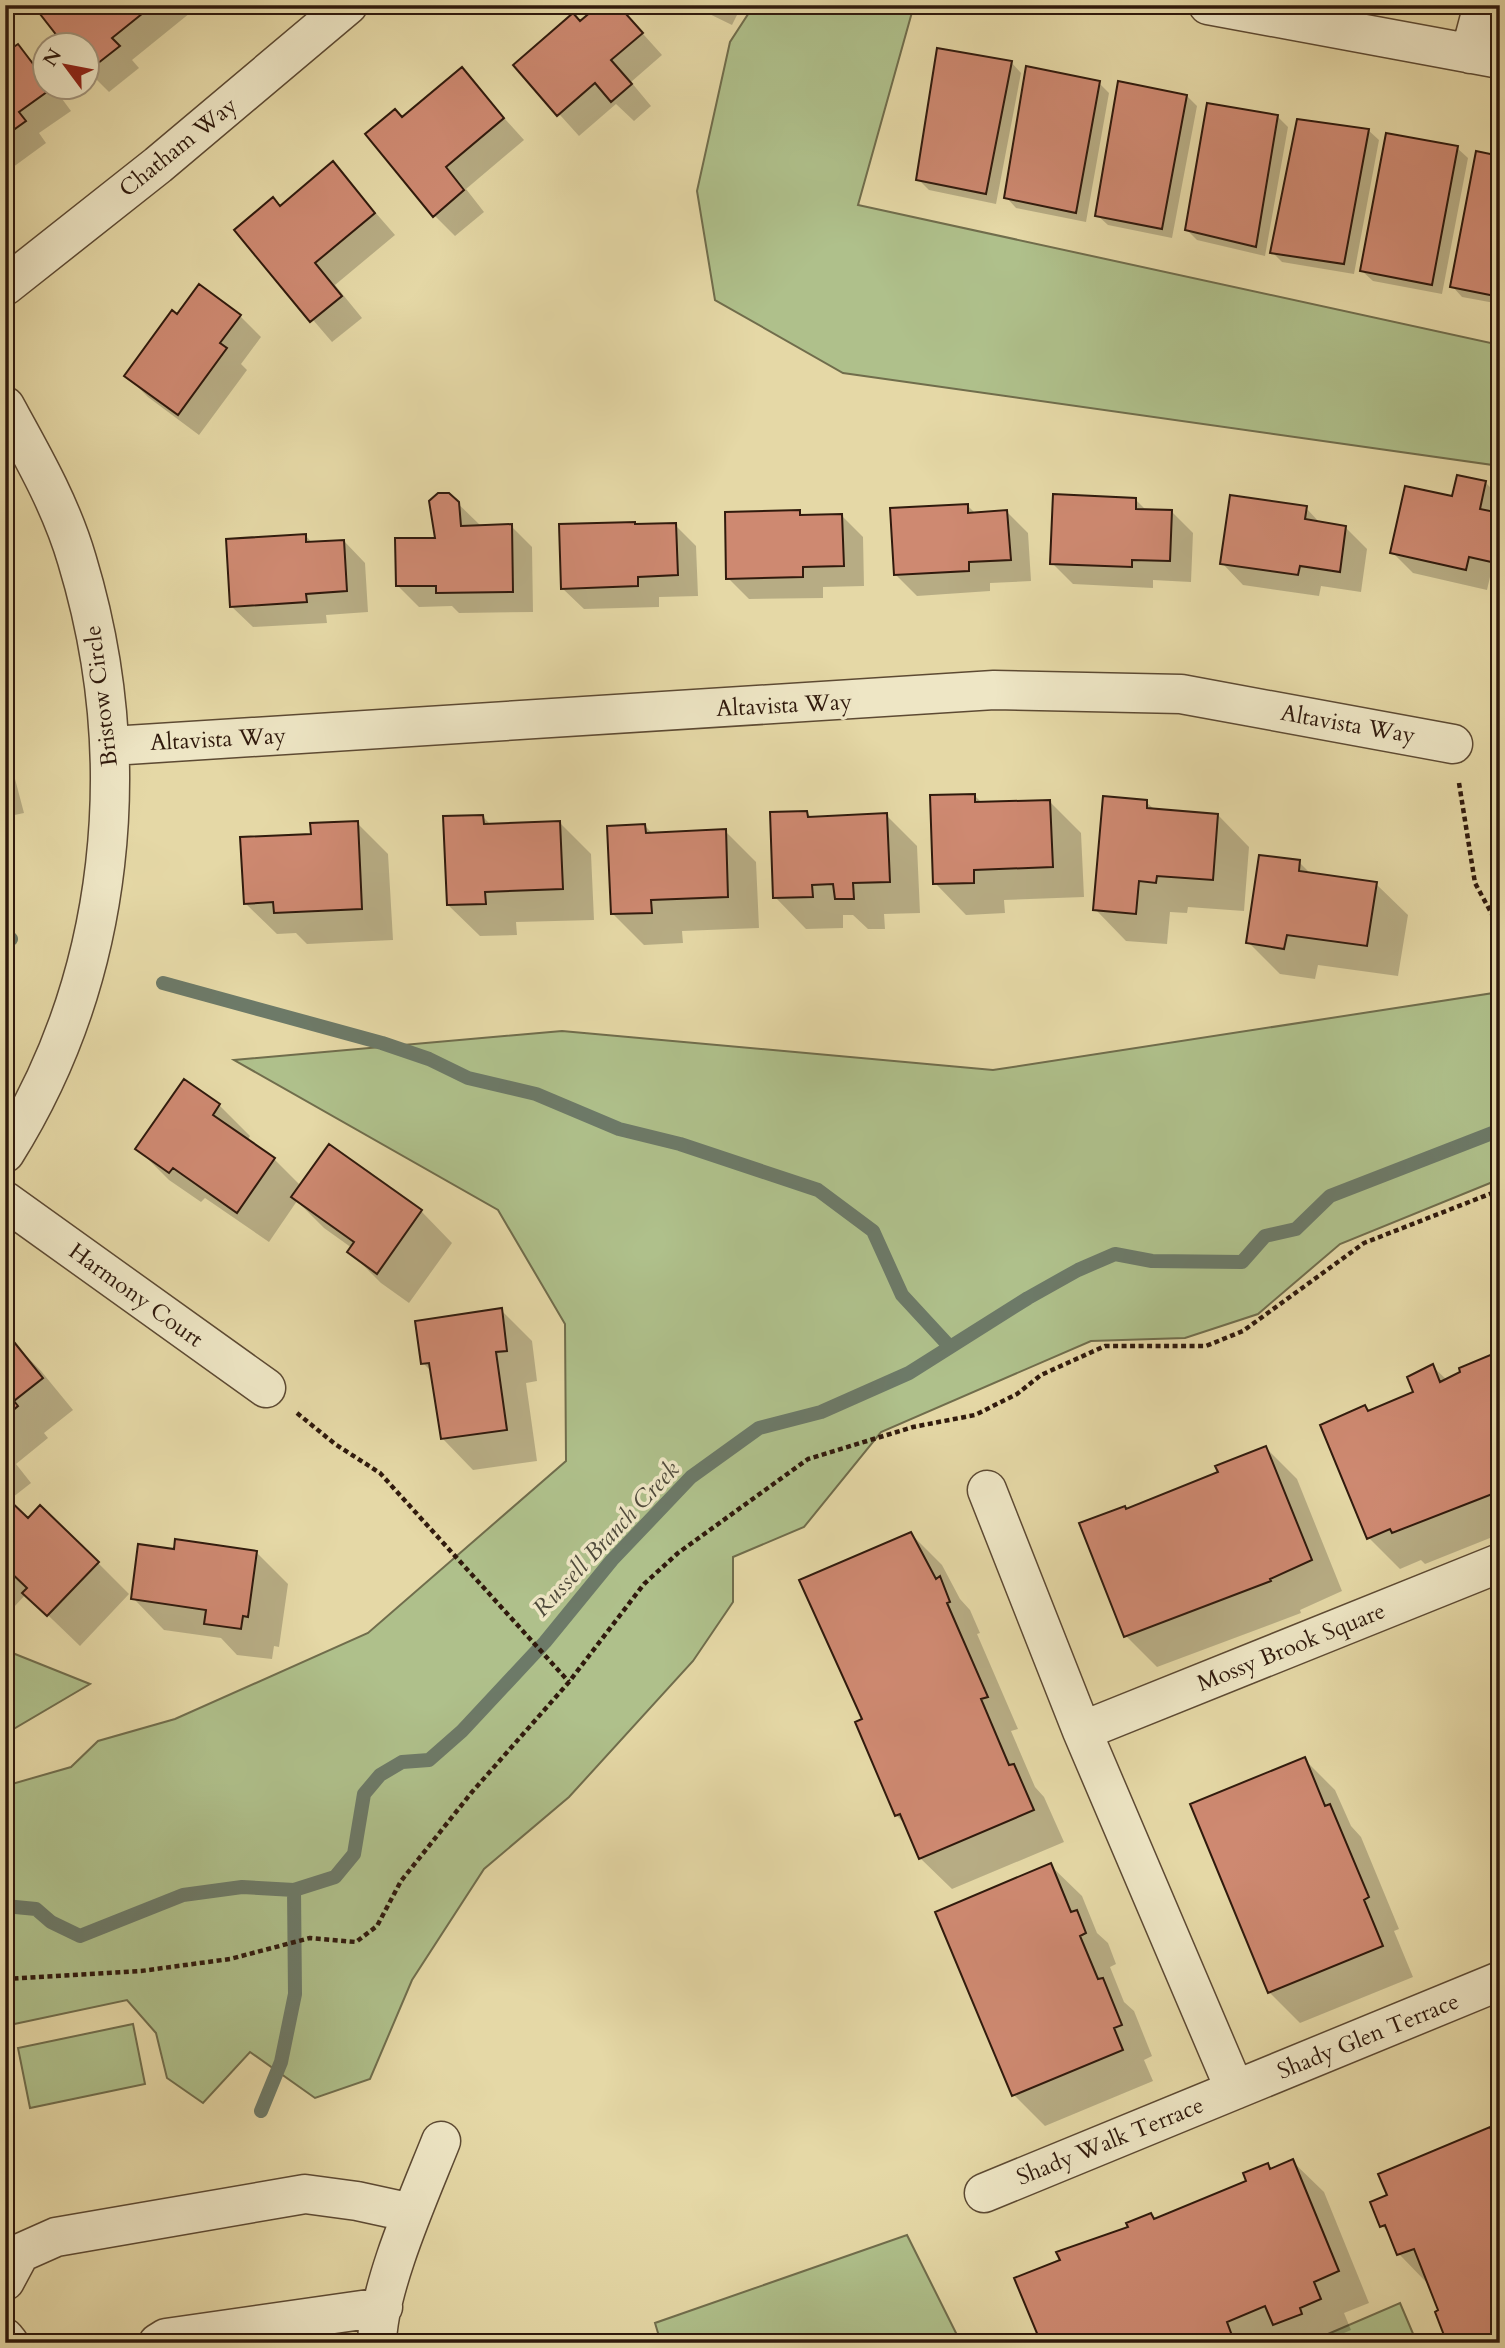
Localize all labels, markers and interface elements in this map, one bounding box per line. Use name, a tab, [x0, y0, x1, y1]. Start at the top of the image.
north arrow	[32, 32, 102, 102]
text: N	[37, 43, 68, 71]
street label: Chatham Way	[113, 90, 243, 204]
street label: Bristow Circle	[77, 624, 125, 768]
street label: Altavista Way	[715, 686, 853, 724]
street label: Altavista Way	[1278, 697, 1418, 751]
street label: Altavista Way	[149, 720, 287, 758]
street label: Harmony Court	[63, 1236, 209, 1354]
water label: Russell Branch Creek	[525, 1454, 687, 1624]
street label: Mossy Brook Square	[1192, 1595, 1390, 1699]
street label: Shady Glen Terrace	[1273, 1985, 1463, 2087]
street label: Shady Walk Terrace	[1012, 2089, 1208, 2193]

